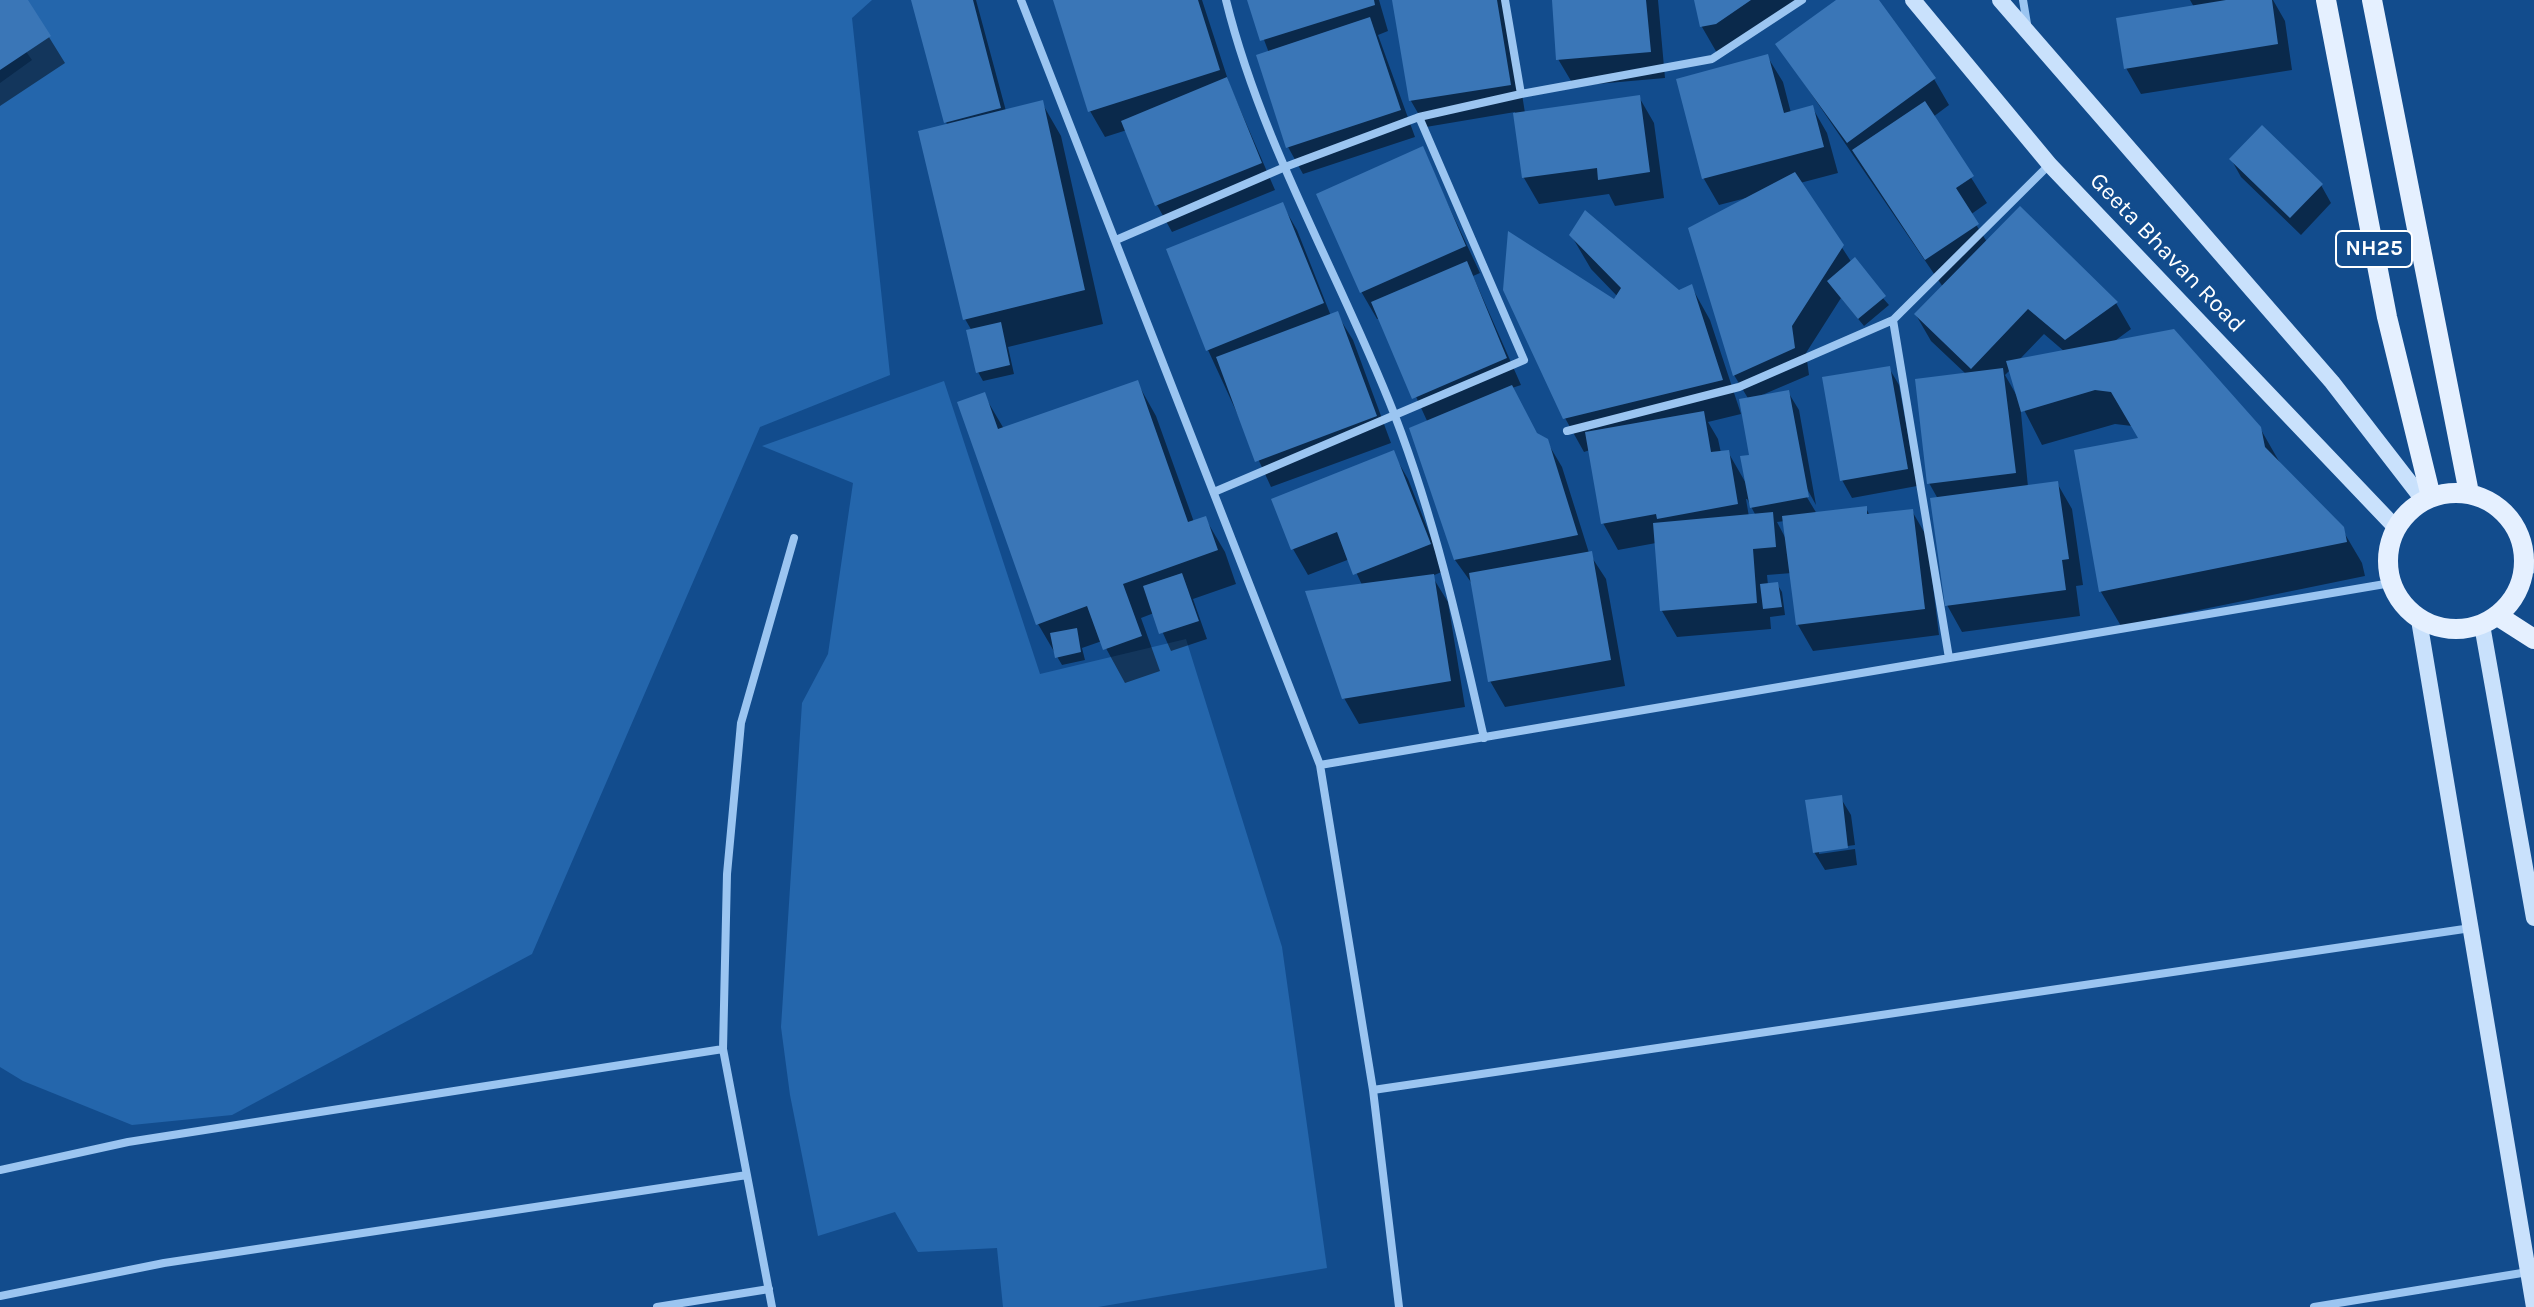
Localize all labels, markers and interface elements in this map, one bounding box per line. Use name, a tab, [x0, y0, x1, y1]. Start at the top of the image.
street label: Geeta Bhavan Road	[2083, 167, 2251, 339]
road number: NH25	[2336, 231, 2412, 267]

